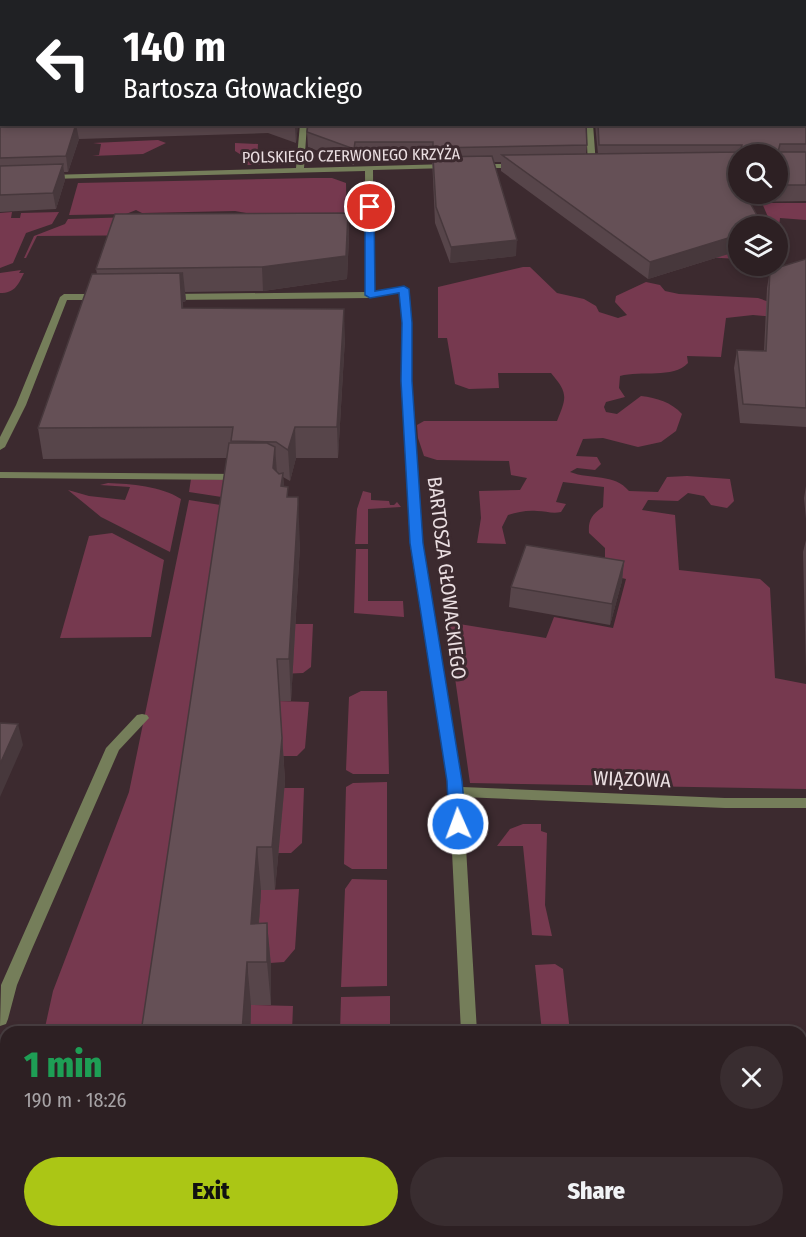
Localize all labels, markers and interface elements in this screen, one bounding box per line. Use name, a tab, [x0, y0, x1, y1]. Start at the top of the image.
text: 140 m	[123, 22, 226, 72]
icon: left	[24, 24, 102, 102]
text: Bartosza Głowackiego	[123, 73, 363, 105]
street label: POLSKIEGO CZERWONEGO KRZYŻA	[242, 144, 461, 167]
map controls	[728, 144, 788, 276]
button: search	[728, 144, 788, 204]
pin	[344, 181, 395, 232]
icon: arrive	[353, 190, 386, 223]
button: layers	[728, 216, 788, 276]
street label: BARTOSZA GŁOWACKIEGO	[423, 475, 471, 681]
street label: WIĄZOWA	[593, 766, 672, 792]
position arrow	[426, 792, 490, 856]
text: 1 min	[24, 1043, 102, 1087]
button: close	[720, 1046, 783, 1109]
text: 190 m · 18:26	[24, 1088, 126, 1112]
button: Exit	[24, 1157, 398, 1226]
button: Share	[410, 1157, 783, 1226]

